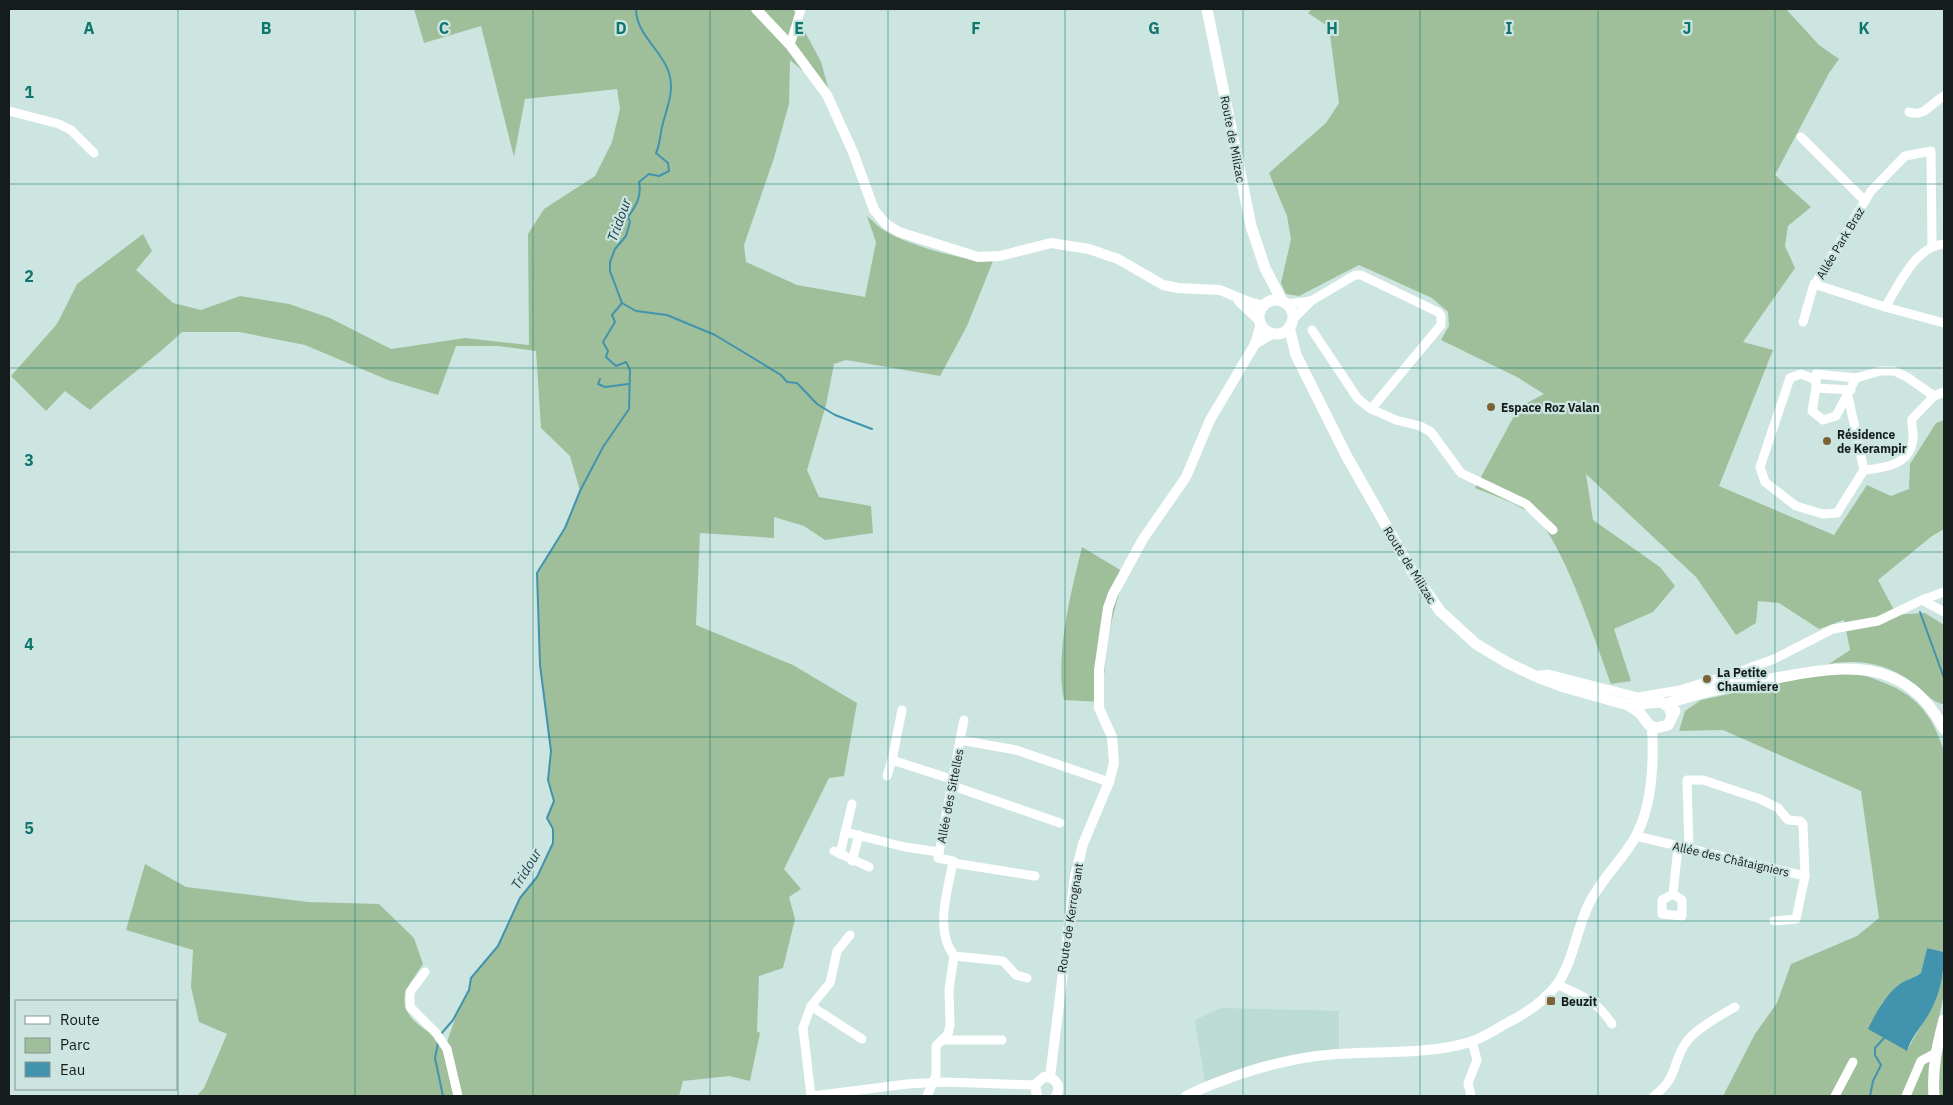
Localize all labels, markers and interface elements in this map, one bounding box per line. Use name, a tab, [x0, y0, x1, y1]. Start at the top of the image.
text: A	[84, 18, 95, 38]
text: B	[261, 18, 272, 38]
text: C	[439, 18, 449, 38]
text: D	[615, 18, 627, 38]
text: E	[794, 18, 804, 38]
text: F	[971, 18, 981, 38]
text: G	[1148, 18, 1160, 38]
text: H	[1326, 18, 1338, 38]
text: I	[1506, 18, 1513, 38]
text: J	[1683, 18, 1691, 38]
text: K	[1858, 18, 1870, 38]
text: 1	[24, 82, 34, 102]
street label: Route de Milizac	[1217, 94, 1249, 184]
water label: Tridour	[603, 195, 635, 244]
street label: Allée Park Braz	[1813, 204, 1868, 282]
text: 2	[24, 266, 34, 286]
place label: Espace Roz Valan	[1501, 400, 1600, 415]
marker: Espace Roz Valan	[1485, 401, 1497, 413]
place label: Résidence de Kerampir	[1837, 427, 1907, 456]
marker: Résidence de Kerampir	[1821, 435, 1833, 447]
text: 3	[24, 450, 34, 470]
street label: Route de Milizac	[1380, 524, 1440, 606]
text: 4	[24, 634, 34, 654]
place label: La Petite Chaumiere	[1717, 665, 1779, 694]
marker: La Petite Chaumiere	[1701, 673, 1713, 685]
street label: Allée des Sittelles	[933, 747, 967, 845]
text: 5	[24, 818, 34, 838]
street label: Allée des Châtaigniers	[1671, 838, 1791, 880]
water label: Tridour	[507, 844, 546, 893]
street label: Route de Kerrognant	[1054, 862, 1086, 974]
place label: Beuzit	[1561, 994, 1598, 1009]
marker: Beuzit	[1545, 995, 1557, 1007]
legend	[15, 1000, 178, 1090]
text: Route	[60, 1010, 100, 1029]
text: Parc	[60, 1035, 90, 1054]
text: Eau	[60, 1060, 85, 1079]

